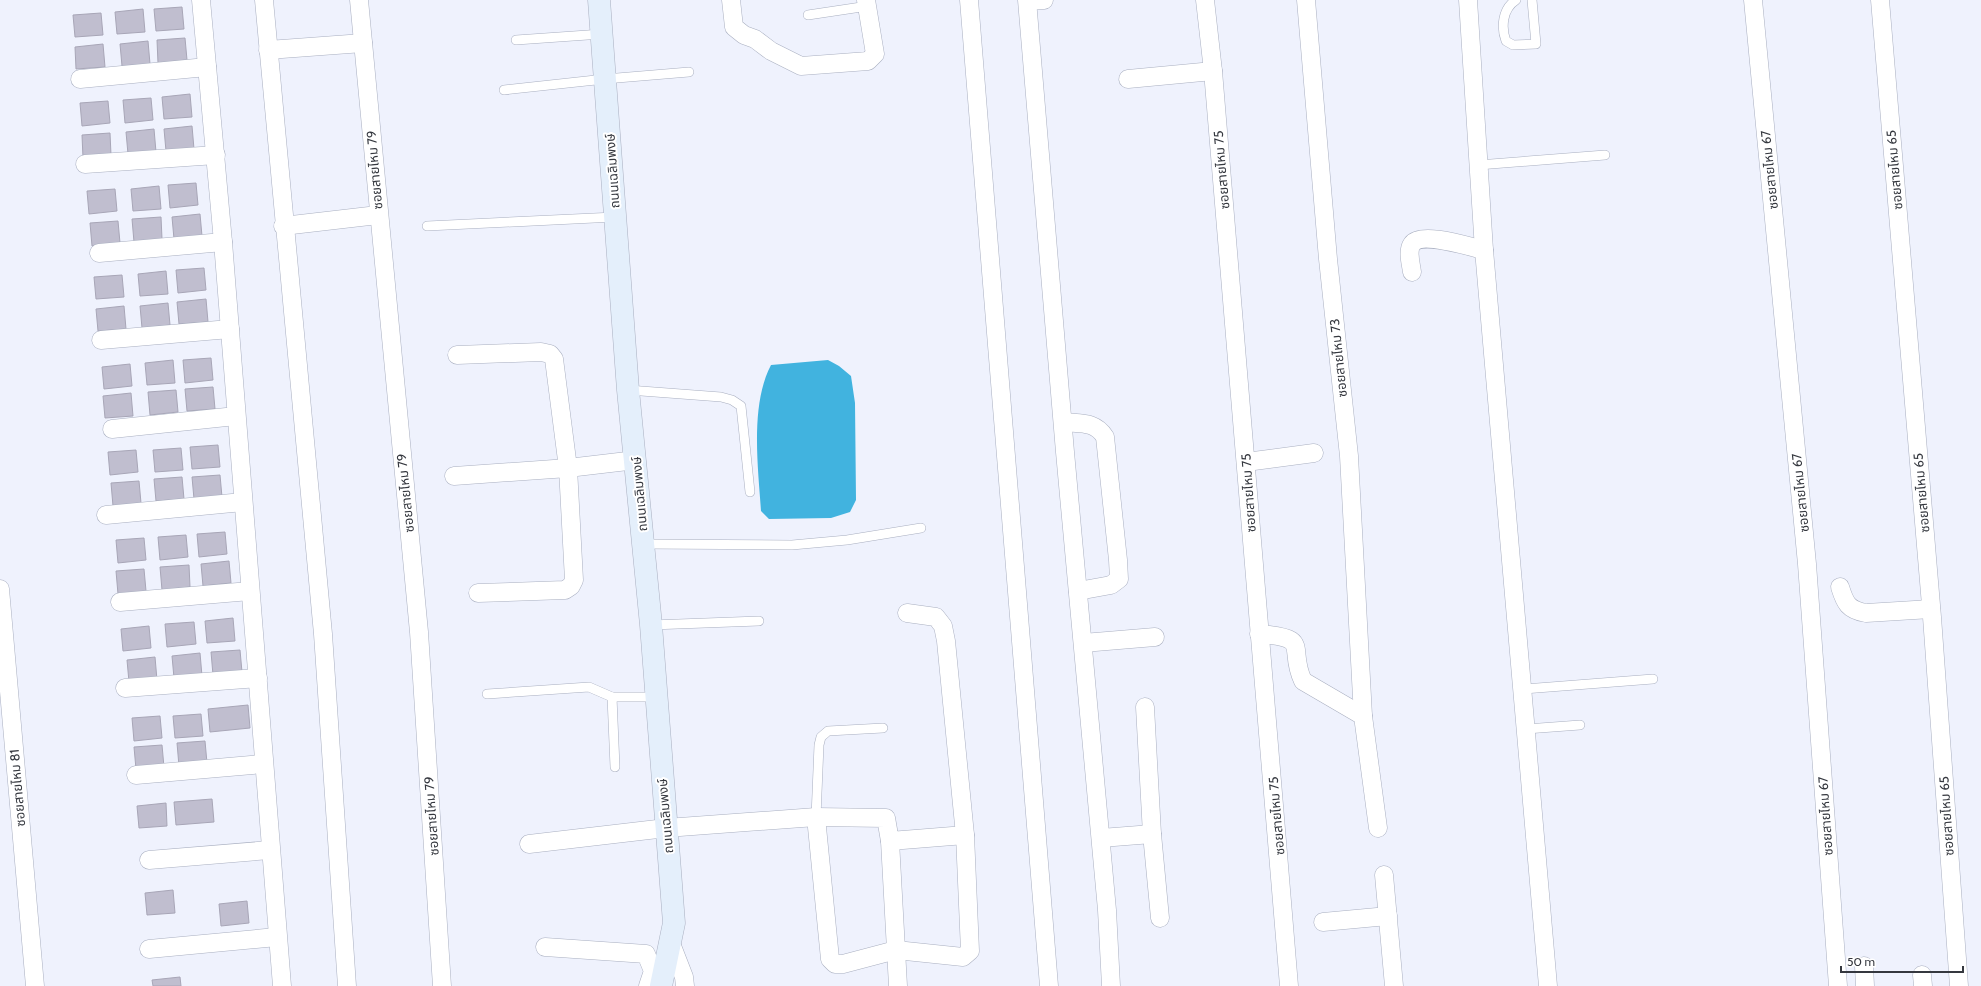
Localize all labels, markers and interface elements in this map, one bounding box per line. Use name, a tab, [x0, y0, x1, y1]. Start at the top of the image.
street label: ซอยสายไหม 67	[1757, 129, 1781, 210]
street label: ซอยสายไหม 79	[363, 130, 385, 210]
street label: ซอยสายไหม 75	[1210, 130, 1232, 210]
street label: ซอยสายไหม 65	[1883, 130, 1905, 210]
street label: ถนนเฉลิมพงษ์	[601, 133, 623, 209]
street label: ซอยสายไหม 73	[1326, 318, 1350, 398]
street label: ซอยสายไหม 67	[1788, 452, 1812, 533]
street label: ซอยสายไหม 79	[393, 453, 417, 533]
street label: ซอยสายไหม 75	[1237, 453, 1259, 533]
street label: ซอยสายไหม 65	[1910, 453, 1932, 533]
street label: ถนนเฉลิมพงษ์	[628, 456, 650, 532]
street label: ซอยสายไหม 81	[6, 749, 28, 827]
street label: ซอยสายไหม 79	[420, 776, 442, 856]
street label: ซอยสายไหม 75	[1265, 776, 1287, 856]
street label: ซอยสายไหม 67	[1814, 776, 1836, 856]
street label: ซอยสายไหม 65	[1935, 776, 1957, 856]
street label: ถนนเฉลิมพงษ์	[654, 778, 676, 854]
scale bar	[1841, 948, 1963, 974]
text: 50 m	[1847, 954, 1875, 969]

